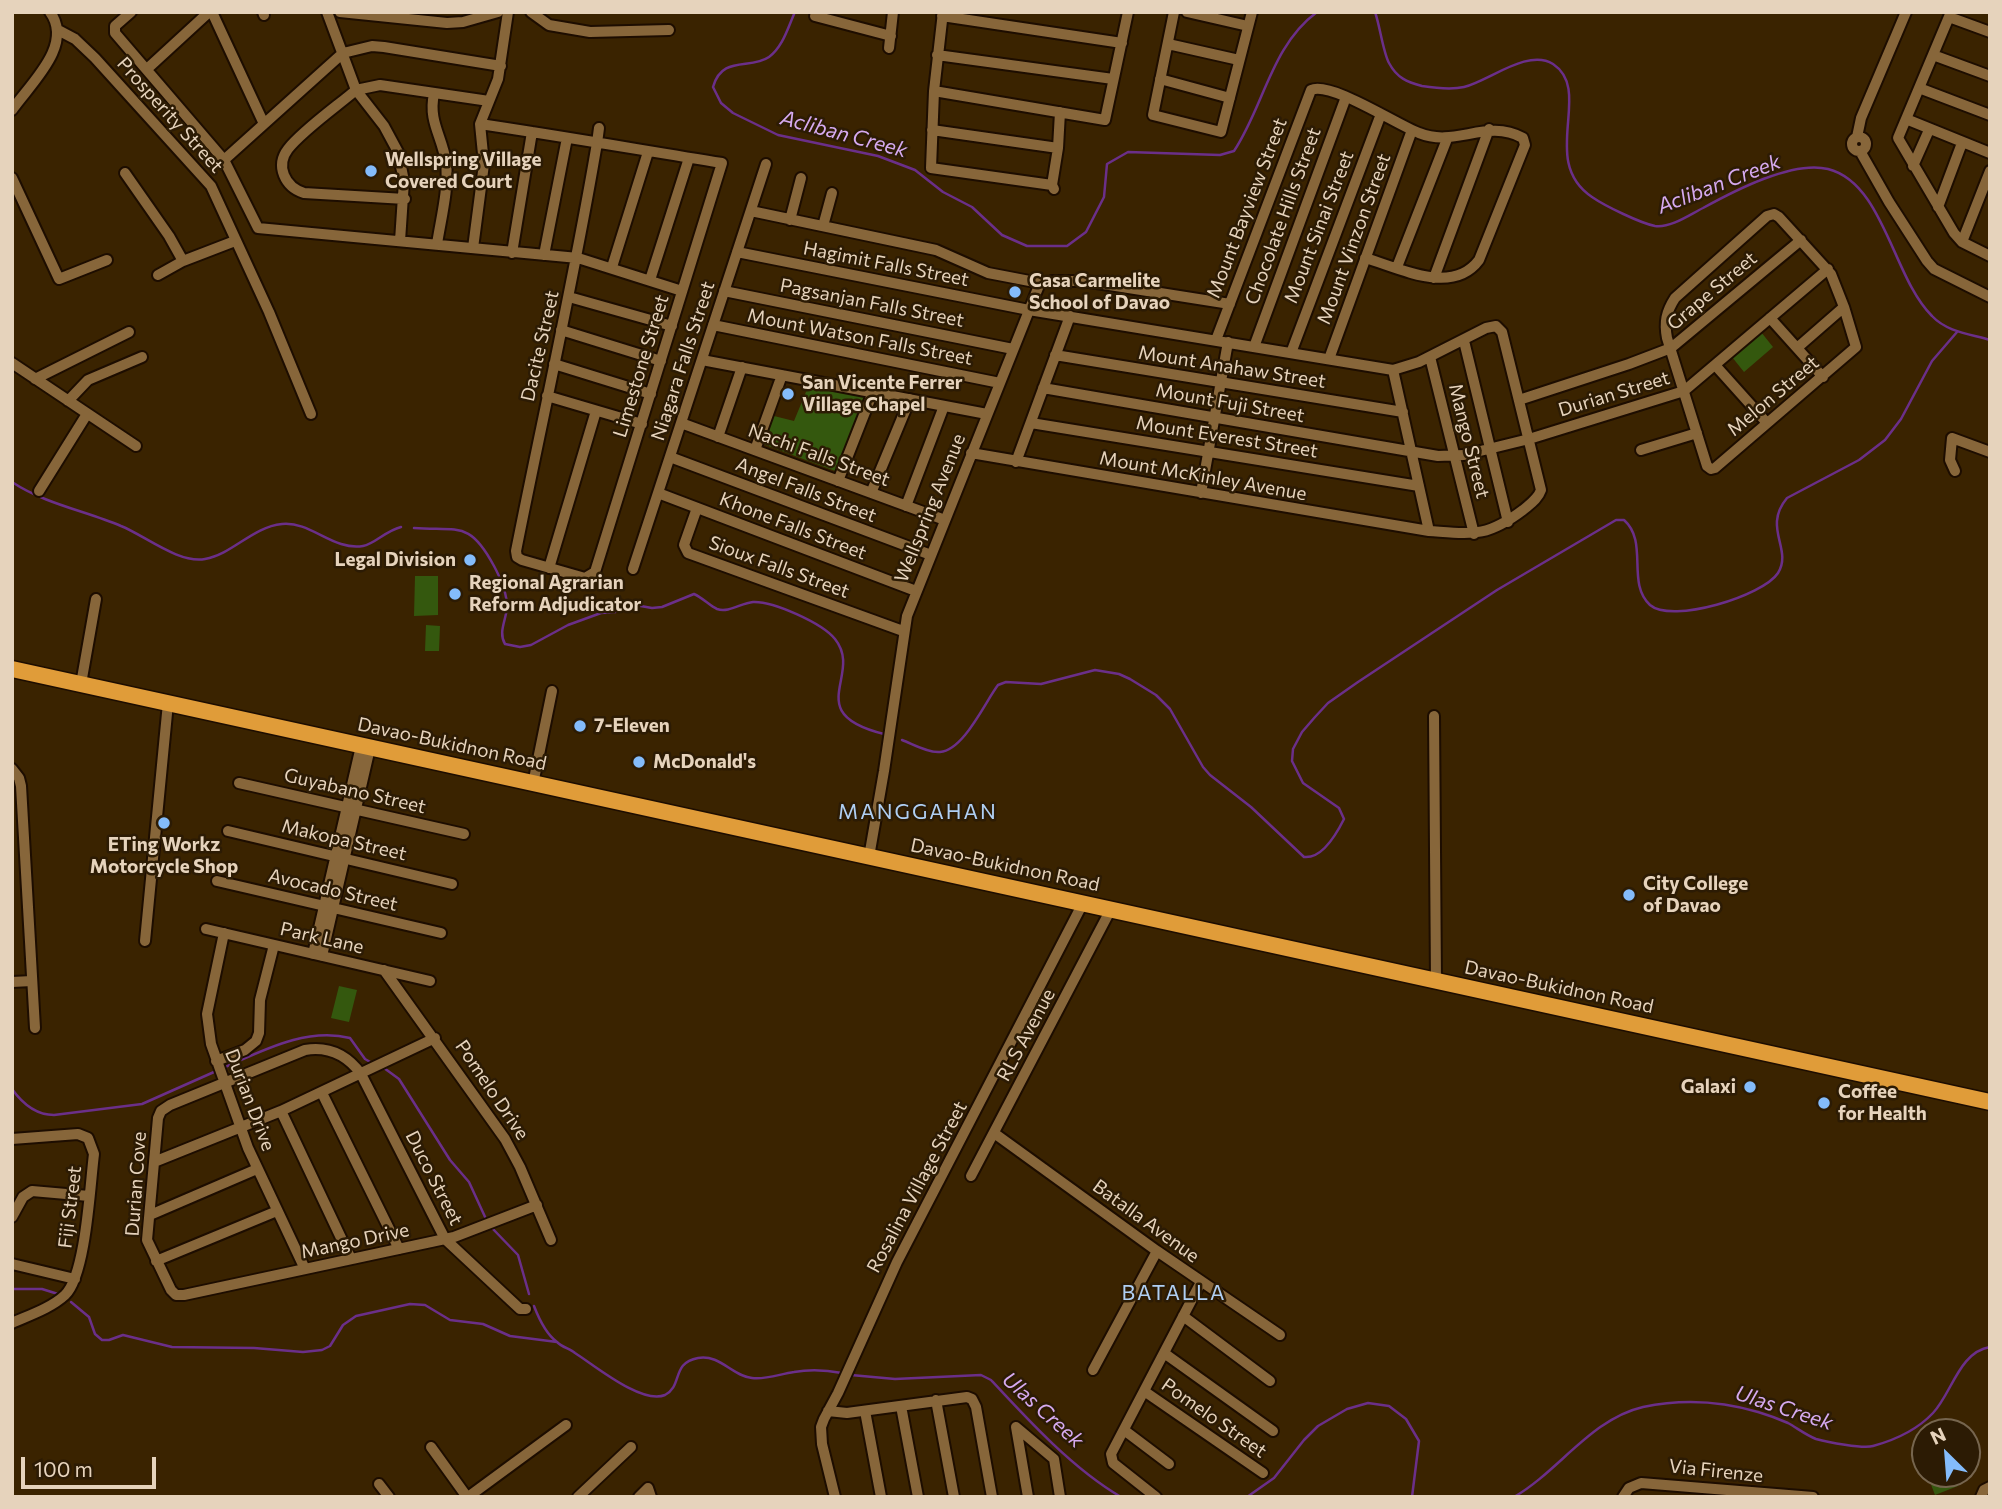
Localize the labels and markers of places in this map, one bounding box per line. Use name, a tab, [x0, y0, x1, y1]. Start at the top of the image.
place label: Wellspring Village Covered Court	[385, 149, 542, 193]
marker: Wellspring Village Covered Court	[363, 163, 379, 179]
place label: Casa Carmelite School of Davao	[1029, 270, 1170, 314]
marker: Casa Carmelite School of Davao	[1007, 284, 1023, 300]
place label: San Vicente Ferrer Village Chapel	[802, 372, 963, 416]
marker: San Vicente Ferrer Village Chapel	[780, 386, 796, 402]
place label: Legal Division	[334, 549, 456, 571]
marker: Legal Division	[462, 552, 478, 568]
place label: Regional Agrarian Reform Adjudicator	[469, 572, 641, 616]
marker: Regional Agrarian Reform Adjudicator	[447, 586, 463, 602]
place label: 7-Eleven	[594, 715, 670, 737]
marker: 7-Eleven	[572, 718, 588, 734]
place label: McDonald's	[653, 751, 756, 773]
marker: McDonald's	[631, 754, 647, 770]
marker: ETing Workz Motorcycle Shop	[156, 815, 172, 831]
place label: ETing Workz Motorcycle Shop	[90, 834, 238, 878]
place label: City College of Davao	[1643, 873, 1748, 917]
marker: City College of Davao	[1621, 887, 1637, 903]
place label: Galaxi	[1681, 1076, 1736, 1098]
marker: Galaxi	[1742, 1079, 1758, 1095]
place label: Coffee for Health	[1838, 1081, 1927, 1125]
marker: Coffee for Health	[1816, 1095, 1832, 1111]

